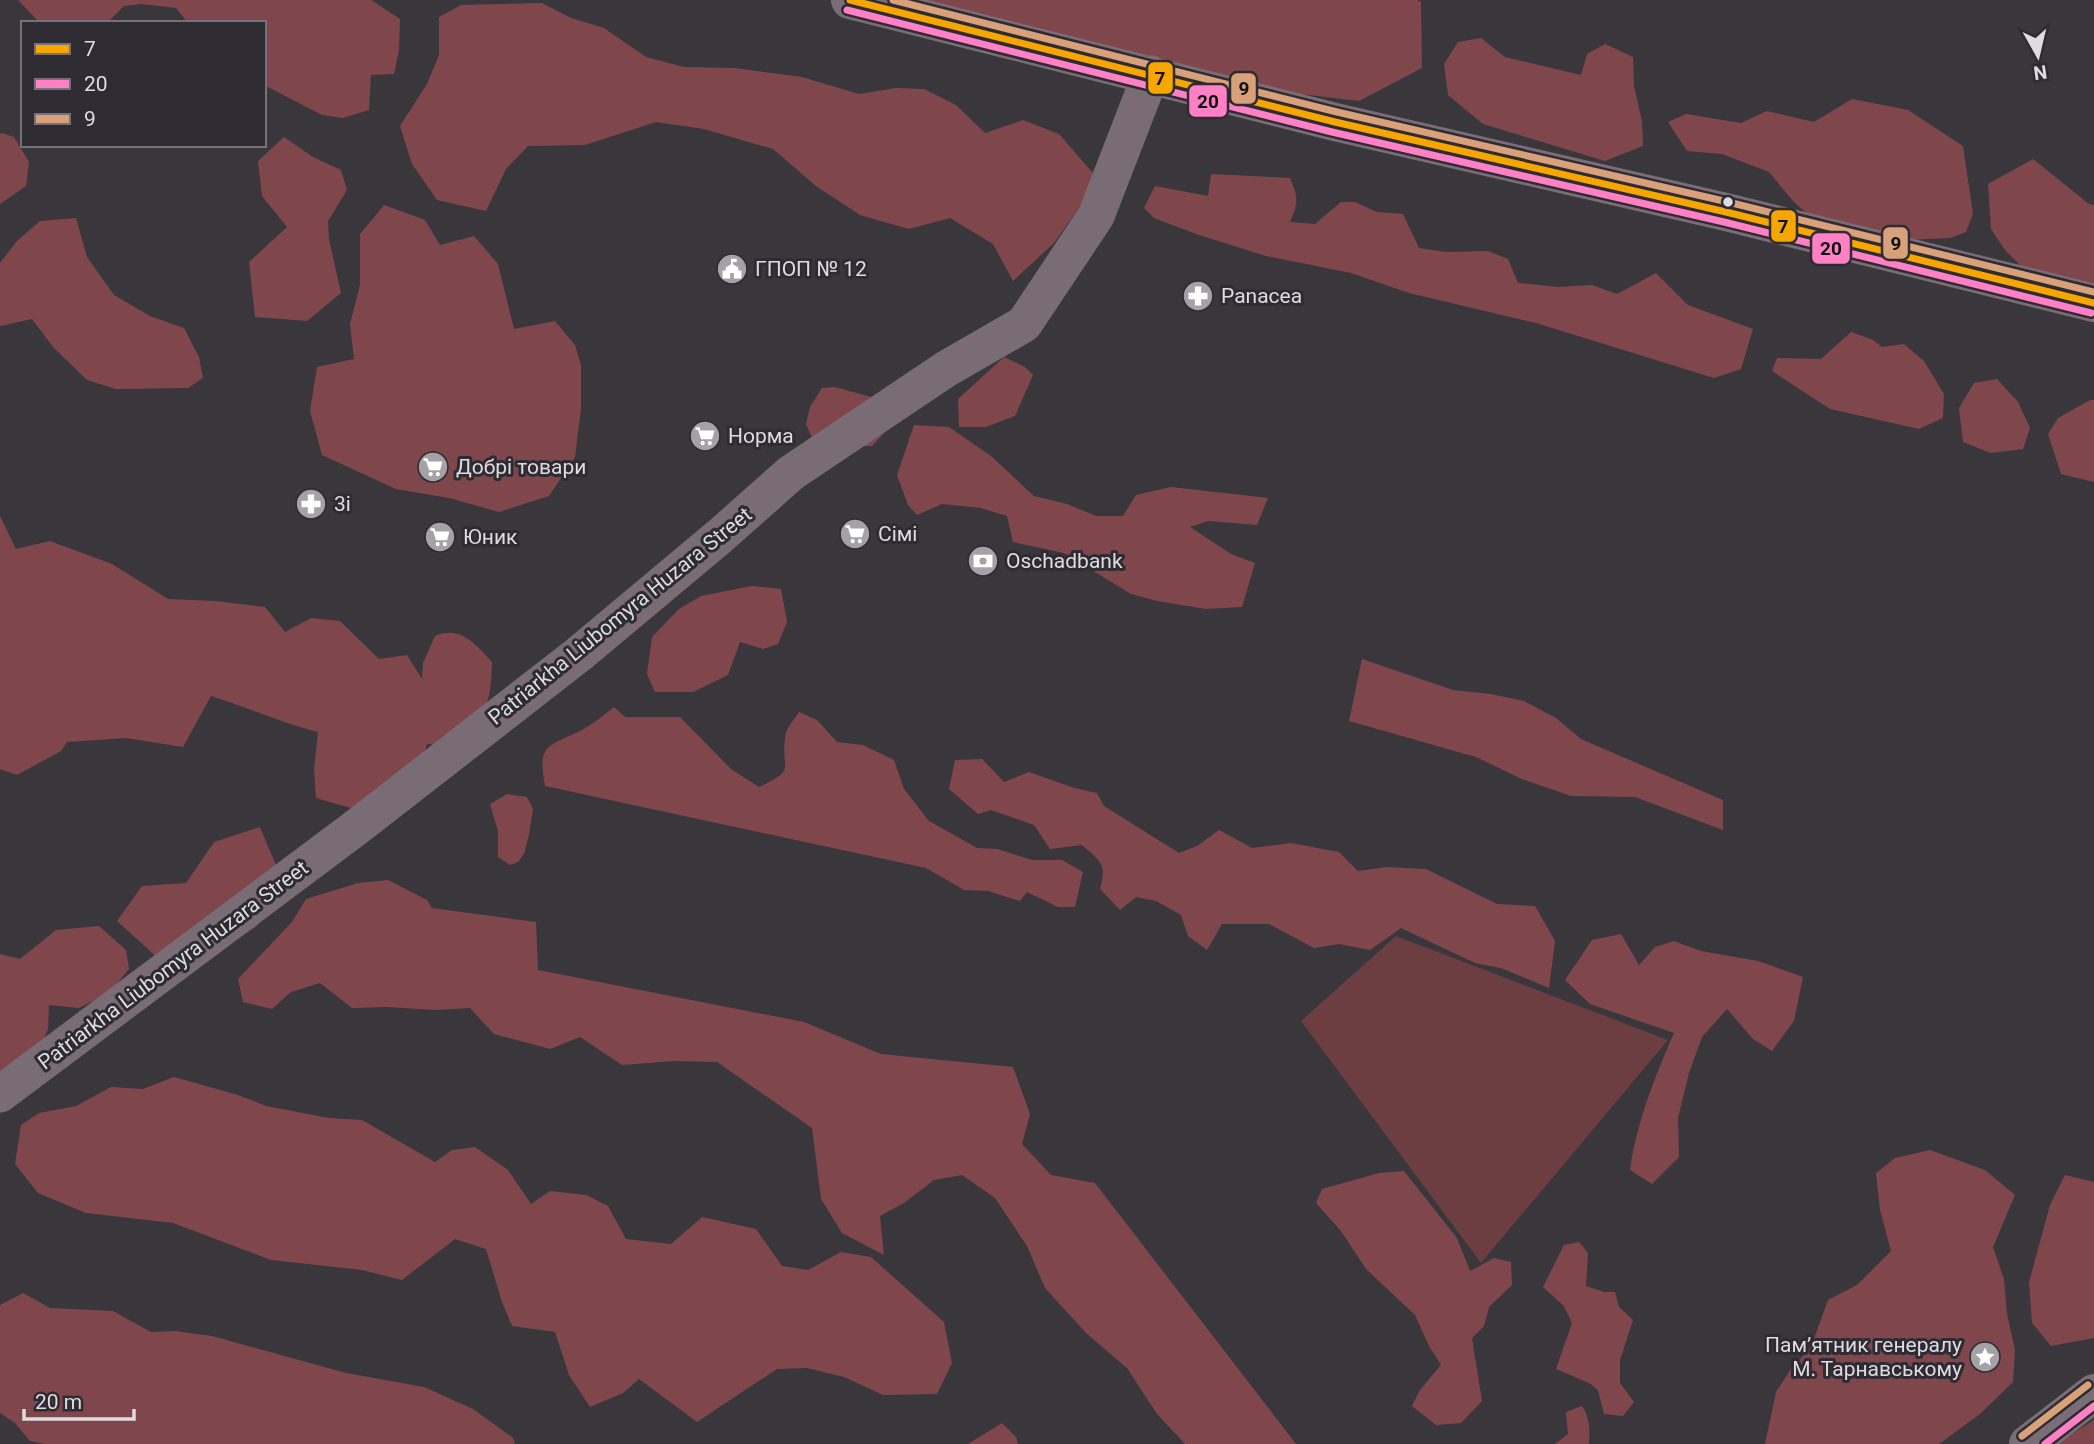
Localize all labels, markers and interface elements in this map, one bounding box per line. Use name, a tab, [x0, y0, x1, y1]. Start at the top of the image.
legend	[21, 21, 266, 147]
north arrow	[2003, 21, 2073, 91]
text: 7	[84, 37, 96, 61]
text: N	[2032, 60, 2049, 85]
line badge: 7	[1147, 61, 1174, 95]
text: 7	[1155, 67, 1166, 90]
text: 20	[84, 72, 108, 96]
line badge: 9	[1230, 72, 1257, 105]
text: 9	[1239, 77, 1249, 100]
line badge: 20	[1188, 84, 1228, 118]
text: 20	[1197, 90, 1219, 113]
text: 9	[84, 107, 96, 131]
unlabelled marker	[1721, 195, 1735, 209]
line badge: 7	[1770, 209, 1797, 243]
text: 7	[1778, 215, 1789, 238]
line badge: 9	[1882, 226, 1909, 260]
line badge: 20	[1811, 232, 1851, 265]
text: 9	[1891, 232, 1901, 255]
text: 20	[1820, 237, 1842, 260]
public building icon: ГПОП № 12	[715, 252, 749, 286]
place label: ГПОП № 12	[755, 257, 867, 281]
pharmacy icon: Panacea	[1181, 279, 1215, 313]
place label: Panacea	[1221, 284, 1302, 308]
supermarket icon: Норма	[688, 419, 722, 453]
place label: Норма	[728, 424, 794, 448]
supermarket icon: Добрі товари	[416, 450, 450, 484]
place label: Добрі товари	[456, 455, 586, 479]
pharmacy icon: 3i	[294, 487, 328, 521]
place label: 3i	[334, 492, 351, 516]
street label: Patriarkha Liubomyra Huzara Street	[484, 502, 757, 730]
supermarket icon: Сімі	[838, 517, 872, 551]
supermarket icon: Юник	[423, 520, 457, 554]
place label: Сімі	[878, 522, 917, 546]
place label: Юник	[463, 525, 518, 549]
bank icon: Oschadbank	[966, 544, 1000, 578]
place label: Oschadbank	[1006, 549, 1123, 573]
street label: Patriarkha Liubomyra Huzara Street	[33, 856, 313, 1074]
place label: Пам’ятник генералу М. Тарнавському	[1765, 1333, 1962, 1381]
place icon: Пам’ятник генералу М. Тарнавському	[1968, 1340, 2002, 1374]
scale bar	[24, 1378, 135, 1422]
text: 20 m	[35, 1390, 82, 1414]

